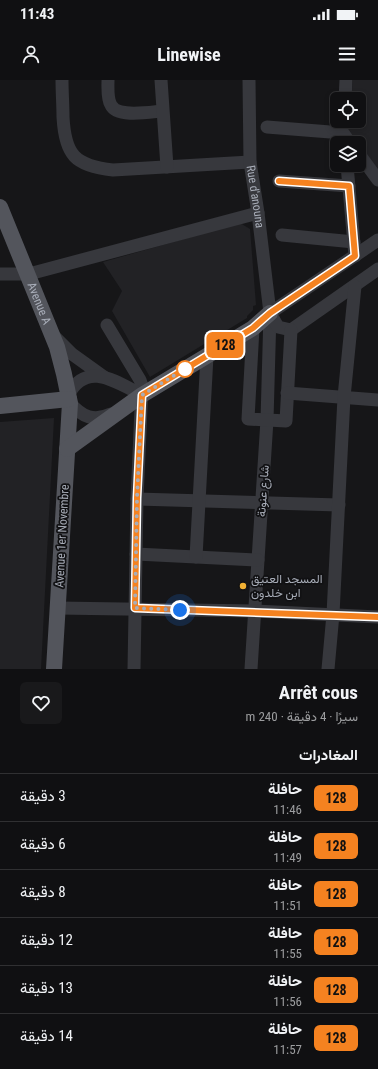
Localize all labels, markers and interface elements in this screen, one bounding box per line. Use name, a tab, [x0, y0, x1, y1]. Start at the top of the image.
text: 11:43	[20, 5, 54, 23]
icon: person	[20, 43, 42, 65]
icon: menu	[336, 43, 358, 65]
text: Linewise	[157, 44, 221, 65]
map controls	[330, 92, 366, 172]
button: locate	[330, 92, 366, 128]
button: layers	[330, 136, 366, 172]
street label: Rue d'anouna	[244, 164, 267, 229]
street label: Avenue A	[24, 280, 54, 327]
line badge: 128	[202, 332, 248, 358]
text: 128	[214, 337, 236, 353]
unlabelled marker	[176, 360, 194, 378]
street label: شارع عنونة	[254, 464, 274, 518]
street label: Avenue 1er Novembre	[52, 484, 72, 588]
place label: المسجد العتيق ابن خلدون	[251, 572, 323, 601]
marker: المسجد العتيق ابن خلدون	[238, 581, 248, 591]
your location	[170, 600, 190, 620]
text: Arrêt cous	[279, 681, 358, 704]
button: heart	[20, 682, 62, 724]
text: سيرًا · 4 دقيقة · 240 m	[246, 709, 358, 724]
text: المغادرات	[299, 746, 358, 764]
text: حافلة	[268, 780, 302, 798]
text: 3 دقيقة	[20, 787, 66, 805]
text: 128	[325, 790, 347, 806]
text: 11:46	[273, 802, 302, 817]
text: حافلة	[268, 828, 302, 846]
text: 6 دقيقة	[20, 835, 66, 853]
text: 128	[325, 838, 347, 854]
text: 11:49	[273, 850, 302, 865]
text: حافلة	[268, 876, 302, 894]
text: 8 دقيقة	[20, 883, 66, 901]
text: 128	[325, 886, 347, 902]
text: 11:51	[273, 898, 302, 913]
text: حافلة	[268, 924, 302, 942]
text: 12 دقيقة	[20, 931, 73, 949]
text: 128	[325, 934, 347, 950]
text: 11:55	[273, 946, 302, 961]
text: حافلة	[268, 972, 302, 990]
text: 13 دقيقة	[20, 979, 73, 997]
text: 128	[325, 982, 347, 998]
text: 11:56	[273, 994, 302, 1009]
text: حافلة	[268, 1020, 302, 1038]
text: 14 دقيقة	[20, 1027, 73, 1045]
text: 128	[325, 1030, 347, 1046]
text: 11:57	[273, 1042, 302, 1057]

